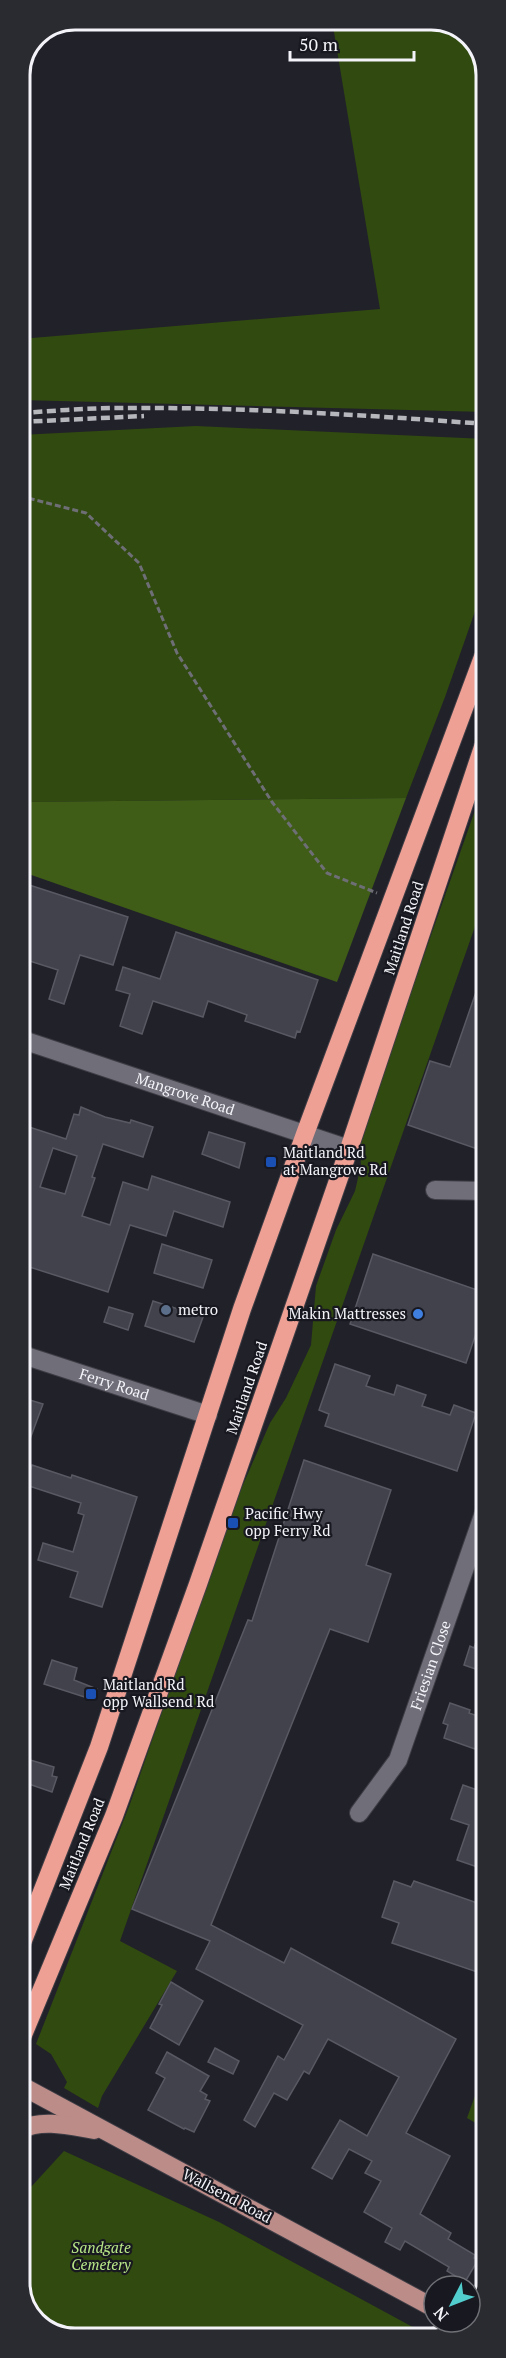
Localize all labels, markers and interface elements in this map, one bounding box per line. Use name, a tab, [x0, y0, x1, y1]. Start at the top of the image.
scale bar	[290, 24, 414, 62]
text: 50 m	[299, 32, 339, 56]
street label: Maitland Road	[379, 878, 428, 977]
street label: Mangrove Road	[133, 1067, 237, 1119]
place label: Maitland Rd at Mangrove Rd	[283, 1142, 387, 1179]
marker: Maitland Rd at Mangrove Rd	[264, 1155, 278, 1169]
place label: metro	[178, 1299, 218, 1319]
marker: metro	[159, 1303, 173, 1317]
place label: Makin Mattresses	[289, 1303, 406, 1323]
marker: Makin Mattresses	[411, 1307, 425, 1321]
street label: Maitland Road	[221, 1339, 271, 1437]
street label: Ferry Road	[77, 1363, 152, 1404]
place label: Pacific Hwy opp Ferry Rd	[245, 1503, 331, 1540]
marker: Pacific Hwy opp Ferry Rd	[226, 1516, 240, 1530]
street label: Friesian Close	[405, 1617, 455, 1713]
place label: Maitland Rd opp Wallsend Rd	[103, 1674, 214, 1711]
marker: Maitland Rd opp Wallsend Rd	[84, 1687, 98, 1701]
street label: Maitland Road	[54, 1795, 109, 1892]
street label: Wallsend Road	[179, 2163, 275, 2227]
park label: Sandgate Cemetery	[71, 2237, 132, 2274]
north arrow	[422, 2274, 482, 2334]
text: N	[429, 2302, 453, 2326]

